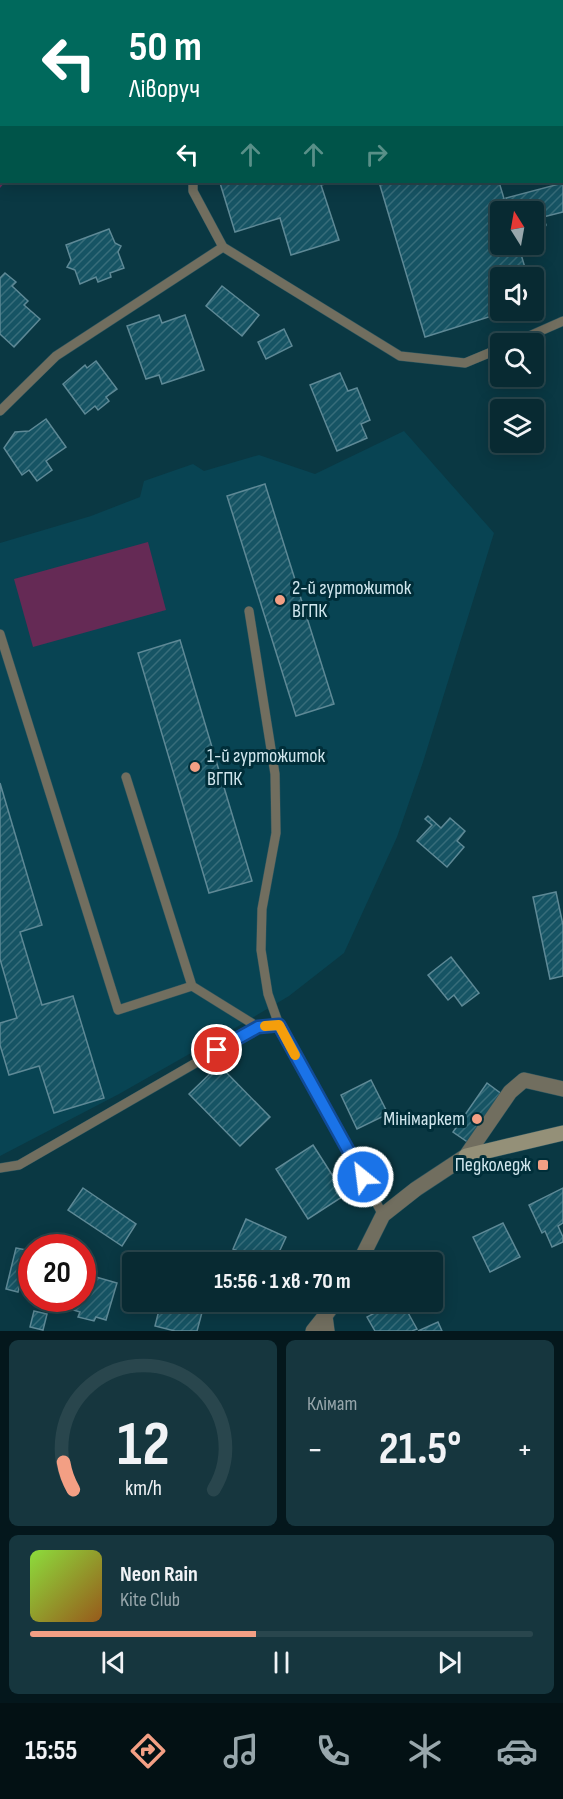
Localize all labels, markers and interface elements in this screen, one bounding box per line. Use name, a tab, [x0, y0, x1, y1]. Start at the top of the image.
text: 50 m	[129, 22, 202, 73]
icon: left	[30, 24, 108, 102]
text: Ліворуч	[129, 73, 200, 105]
icon: left	[171, 138, 204, 171]
icon: ahead	[234, 138, 267, 171]
icon: ahead	[297, 138, 330, 171]
icon: right	[360, 138, 393, 171]
north arrow	[490, 201, 544, 255]
map controls	[490, 201, 544, 453]
button: sound	[490, 267, 544, 321]
button: search	[490, 333, 544, 387]
button: layers	[490, 399, 544, 453]
place label: 2-й гуртожиток ВГПК	[292, 576, 412, 623]
marker: 2-й гуртожиток ВГПК	[273, 593, 287, 607]
place label: 1-й гуртожиток ВГПК	[207, 744, 326, 791]
marker: 1-й гуртожиток ВГПК	[188, 760, 202, 774]
pin	[191, 1024, 242, 1075]
icon: arrive	[200, 1033, 233, 1066]
place label: Мінімаркет	[383, 1107, 465, 1131]
marker: Мінімаркет	[470, 1112, 484, 1126]
position arrow	[331, 1145, 395, 1209]
place label: Педколедж	[455, 1153, 531, 1177]
marker: Педколедж	[536, 1158, 550, 1172]
speed limit sign: 20	[18, 1234, 96, 1312]
text: 15:56 · 1 хв · 70 m	[214, 1268, 351, 1295]
text: Клімат	[307, 1392, 357, 1416]
text: 12	[117, 1408, 169, 1483]
text: 21.5°	[379, 1422, 461, 1477]
text: −	[307, 1430, 323, 1470]
text: +	[517, 1430, 533, 1470]
text: km/h	[124, 1476, 162, 1501]
text: Neon Rain	[120, 1561, 198, 1588]
text: Kite Club	[120, 1588, 180, 1612]
icon: previous	[97, 1646, 130, 1679]
icon: pause	[265, 1646, 298, 1679]
icon: next	[433, 1646, 466, 1679]
icon: directions	[127, 1730, 169, 1772]
icon: music	[220, 1730, 262, 1772]
icon: phone	[312, 1730, 354, 1772]
icon: climate	[404, 1730, 446, 1772]
icon: car	[496, 1730, 538, 1772]
text: 15:55	[25, 1735, 77, 1767]

